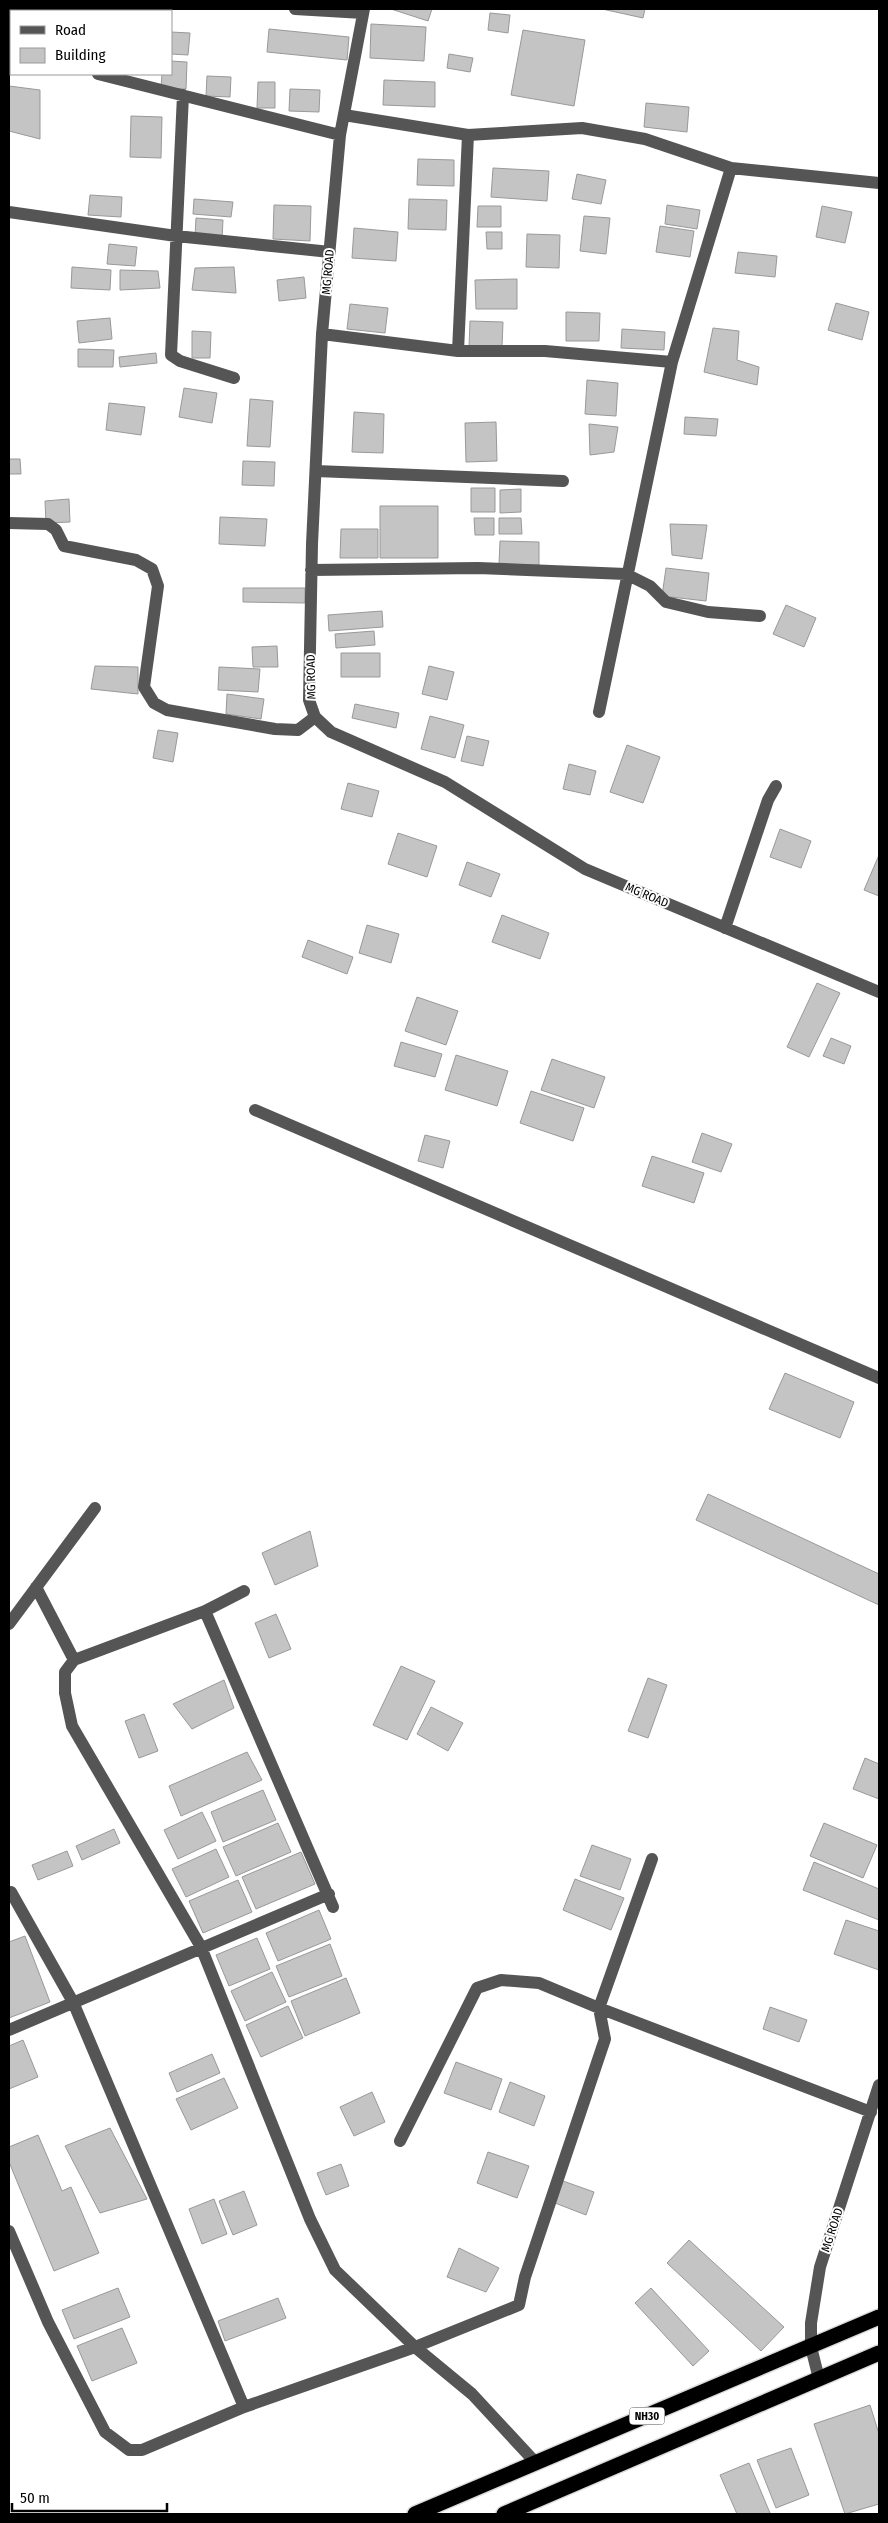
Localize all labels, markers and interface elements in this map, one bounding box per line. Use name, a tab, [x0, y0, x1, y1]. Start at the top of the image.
legend	[10, 10, 172, 75]
text: Road	[55, 21, 86, 39]
text: Building	[55, 46, 106, 64]
street label: MG ROAD	[319, 249, 337, 295]
street label: MG ROAD	[304, 654, 318, 700]
street label: MG ROAD	[623, 880, 671, 910]
street label: MG ROAD	[818, 2206, 846, 2254]
road number: NH30	[630, 2408, 664, 2424]
scale bar	[12, 2480, 168, 2512]
text: 50 m	[20, 2489, 50, 2507]

